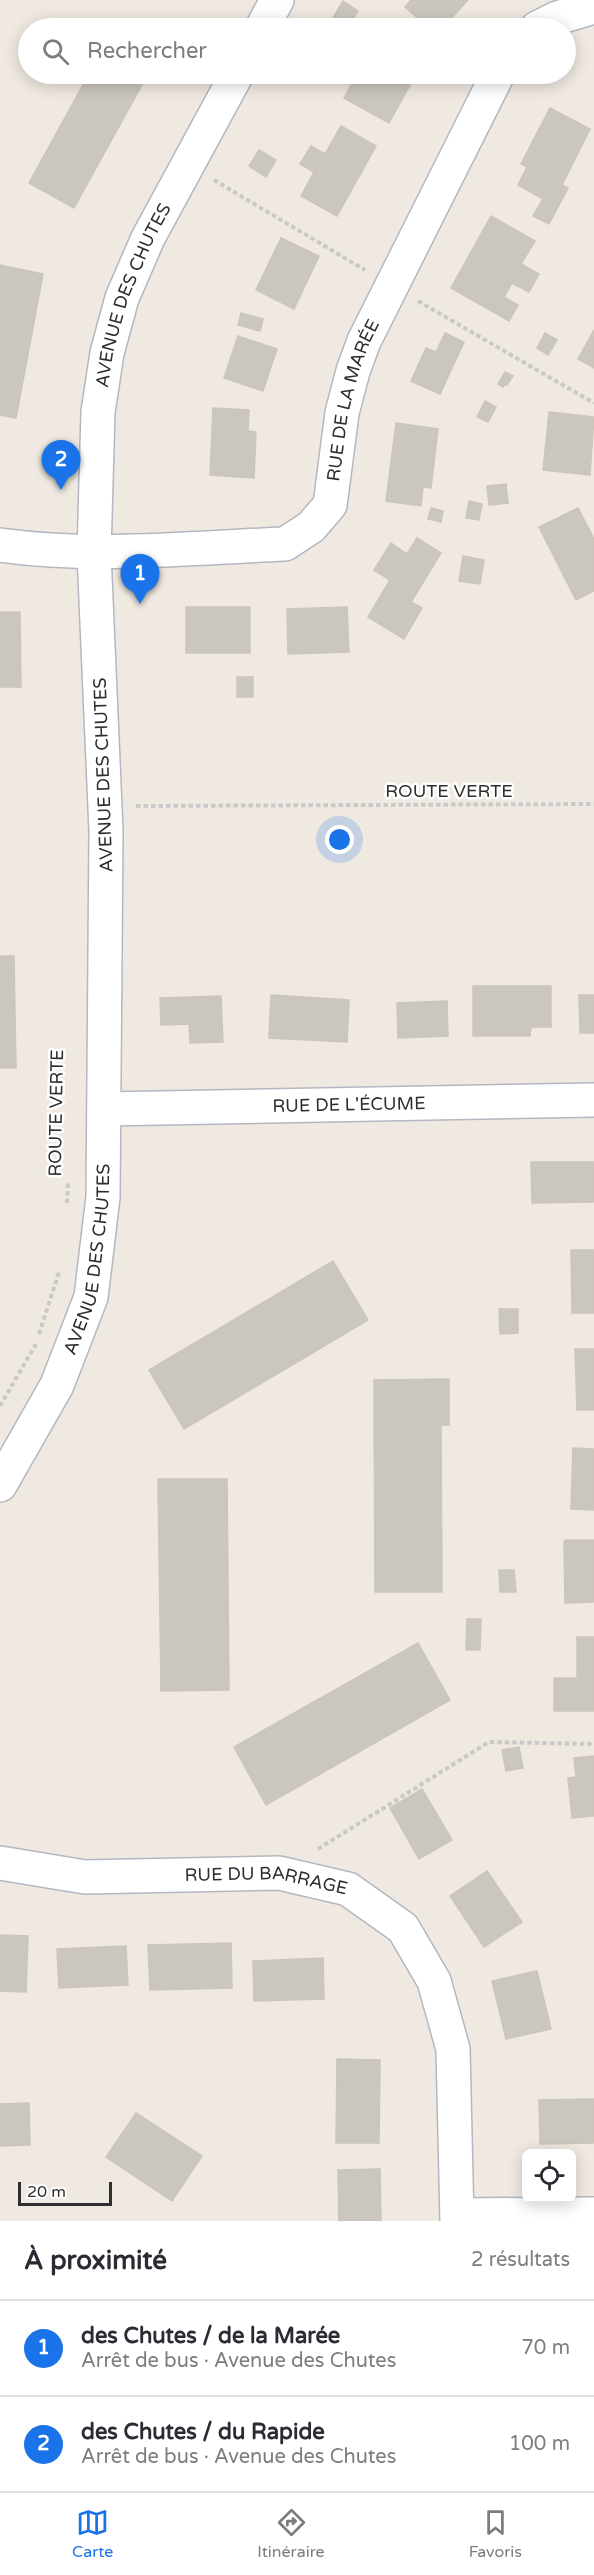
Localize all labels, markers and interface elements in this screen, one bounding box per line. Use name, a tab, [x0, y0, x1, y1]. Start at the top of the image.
search box	[18, 18, 576, 84]
icon: search	[39, 35, 72, 68]
text: Rechercher	[87, 38, 207, 64]
street label: AVENUE DES CHUTES	[91, 199, 176, 389]
street label: RUE DE LA MARÉE	[322, 316, 384, 483]
pin: 2	[42, 440, 80, 490]
pin: 1	[120, 554, 160, 604]
street label: AVENUE DES CHUTES	[89, 677, 117, 873]
street label: ROUTE VERTE	[385, 780, 513, 802]
your location	[325, 825, 354, 854]
street label: ROUTE VERTE	[44, 1049, 68, 1177]
street label: RUE DE L'ÉCUME	[272, 1092, 426, 1117]
street label: AVENUE DES CHUTES	[59, 1164, 114, 1358]
street label: RUE DU BARRAGE	[184, 1862, 350, 1900]
map controls	[522, 2149, 576, 2203]
button: locate	[522, 2149, 576, 2203]
scale bar	[18, 2179, 112, 2206]
text: 20 m	[27, 2182, 66, 2202]
text: À proximité	[24, 2245, 167, 2276]
text: 2 résultats	[471, 2248, 570, 2272]
text: des Chutes / de la Marée	[81, 2323, 340, 2349]
text: 1	[37, 2336, 50, 2360]
text: 70 m	[521, 2336, 570, 2360]
text: Arrêt de bus · Avenue des Chutes	[81, 2349, 396, 2373]
text: des Chutes / du Rapide	[81, 2419, 325, 2445]
text: 2	[37, 2432, 50, 2456]
text: 100 m	[509, 2432, 570, 2456]
text: Arrêt de bus · Avenue des Chutes	[81, 2445, 396, 2469]
tab: Carte	[72, 2506, 113, 2562]
tab: Itinéraire	[257, 2506, 325, 2562]
tab: Favoris	[469, 2506, 522, 2562]

